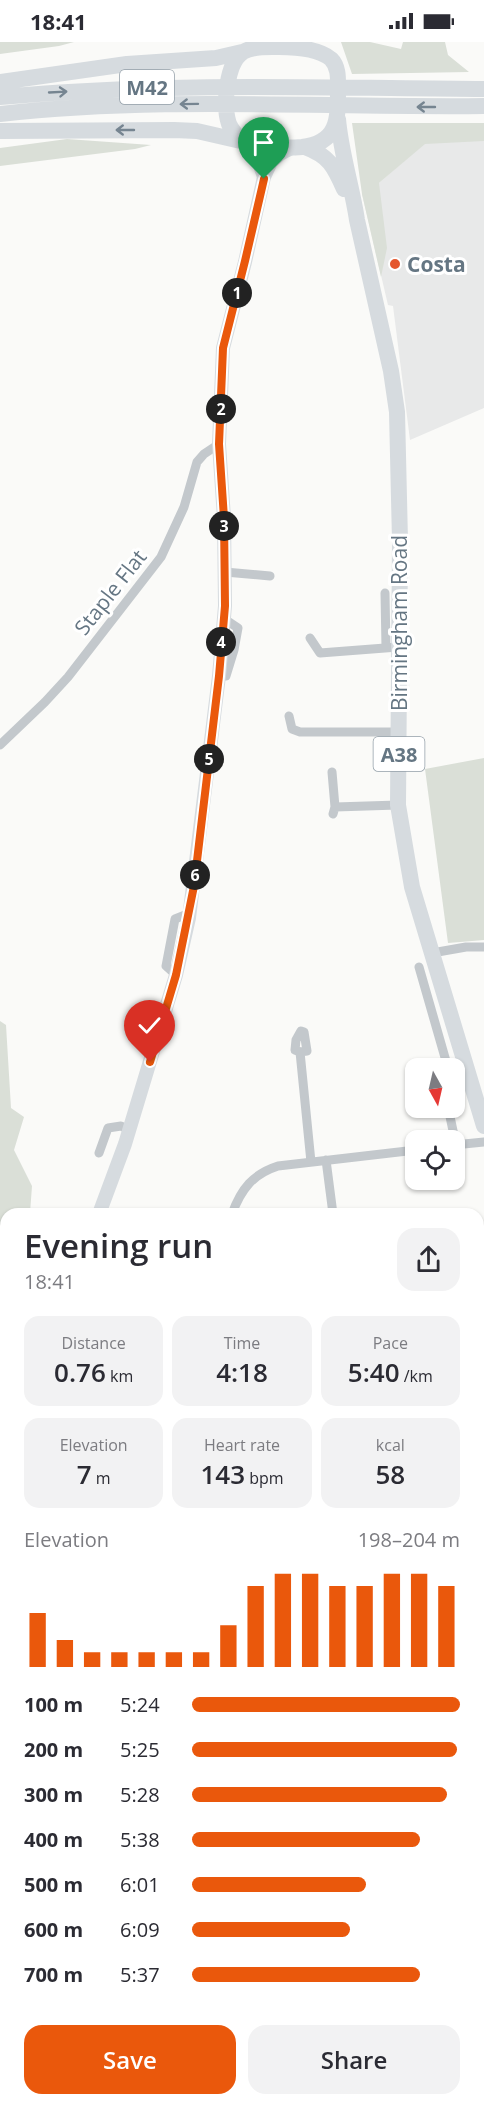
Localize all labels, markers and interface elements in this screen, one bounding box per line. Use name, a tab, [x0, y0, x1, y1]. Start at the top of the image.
text: 18:41	[30, 6, 87, 36]
road number: M42	[120, 70, 174, 104]
one-way arrow	[48, 86, 68, 97]
one-way arrow	[179, 98, 199, 110]
one-way arrow	[416, 101, 436, 113]
pin	[238, 117, 289, 179]
one-way arrow	[116, 124, 136, 136]
icon: arrive	[247, 126, 280, 159]
place label: Costa	[407, 250, 466, 278]
marker: Costa	[388, 257, 402, 271]
pin: 1	[222, 278, 252, 308]
text: 1	[232, 282, 242, 304]
pin: 2	[206, 394, 236, 424]
text: 2	[216, 398, 226, 420]
pin: 3	[209, 511, 239, 541]
text: 3	[219, 515, 229, 537]
street label: Birmingham Road	[385, 535, 413, 711]
street label: Staple Flat	[68, 543, 152, 641]
pin: 4	[206, 627, 236, 657]
text: 4	[216, 631, 226, 653]
road number: A38	[374, 737, 424, 771]
pin: 5	[194, 744, 224, 774]
text: 5	[204, 748, 214, 770]
pin: 6	[180, 860, 210, 890]
text: 6	[190, 864, 200, 886]
pin	[124, 1000, 175, 1062]
icon: check	[133, 1009, 166, 1042]
north arrow	[405, 1058, 465, 1118]
map controls	[405, 1058, 465, 1190]
button: locate	[405, 1130, 465, 1190]
text: Evening run	[24, 1223, 213, 1268]
button: share	[397, 1228, 460, 1291]
text: 18:41	[24, 1268, 75, 1295]
text: Distance	[62, 1332, 126, 1354]
text: Time	[224, 1332, 260, 1354]
text: Pace	[373, 1332, 408, 1354]
text: 0.76	[54, 1354, 106, 1390]
text: 4:18	[216, 1354, 268, 1390]
text: 5:40	[348, 1354, 400, 1390]
text: km	[106, 1365, 133, 1387]
text: /km	[400, 1365, 433, 1387]
text: Elevation	[60, 1434, 128, 1456]
text: Heart rate	[204, 1434, 280, 1456]
text: kcal	[376, 1434, 405, 1456]
text: 7	[77, 1456, 92, 1492]
text: 143	[200, 1456, 245, 1492]
text: 58	[375, 1456, 405, 1492]
text: m	[92, 1467, 111, 1489]
text: bpm	[245, 1467, 284, 1489]
text: Elevation	[24, 1526, 109, 1553]
text: 198–204 m	[358, 1526, 460, 1553]
text: 100 m	[24, 1691, 83, 1718]
text: 5:24	[120, 1691, 160, 1718]
text: 200 m	[24, 1736, 83, 1763]
text: 5:25	[120, 1736, 160, 1763]
text: 300 m	[24, 1781, 83, 1808]
text: 5:28	[120, 1781, 160, 1808]
text: 400 m	[24, 1826, 83, 1853]
text: 5:38	[120, 1826, 160, 1853]
text: 500 m	[24, 1871, 83, 1898]
text: 6:01	[120, 1871, 160, 1898]
text: 600 m	[24, 1916, 83, 1943]
text: 6:09	[120, 1916, 160, 1943]
text: 700 m	[24, 1961, 83, 1988]
text: 5:37	[120, 1961, 160, 1988]
button: Save	[24, 2025, 236, 2094]
button: Share	[248, 2025, 460, 2094]

